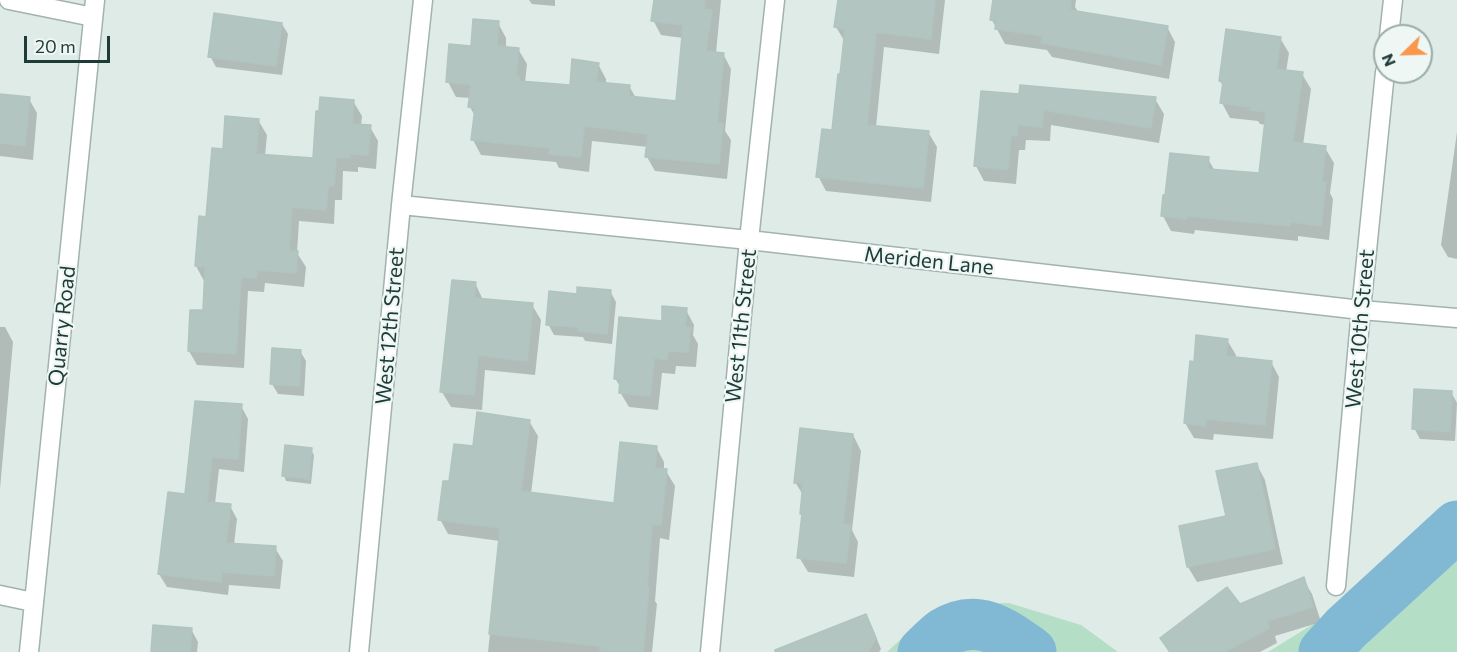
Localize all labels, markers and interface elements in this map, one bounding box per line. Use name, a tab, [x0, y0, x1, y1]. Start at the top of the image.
scale bar	[27, 24, 112, 62]
north arrow	[1373, 24, 1433, 84]
text: 20 m	[35, 35, 76, 57]
text: N	[1377, 51, 1399, 70]
street label: Meriden Lane	[863, 242, 995, 280]
street label: West 12th Street	[371, 246, 409, 406]
street label: West 11th Street	[720, 248, 762, 404]
street label: West 10th Street	[1340, 248, 1380, 410]
street label: Quarry Road	[43, 265, 81, 387]

